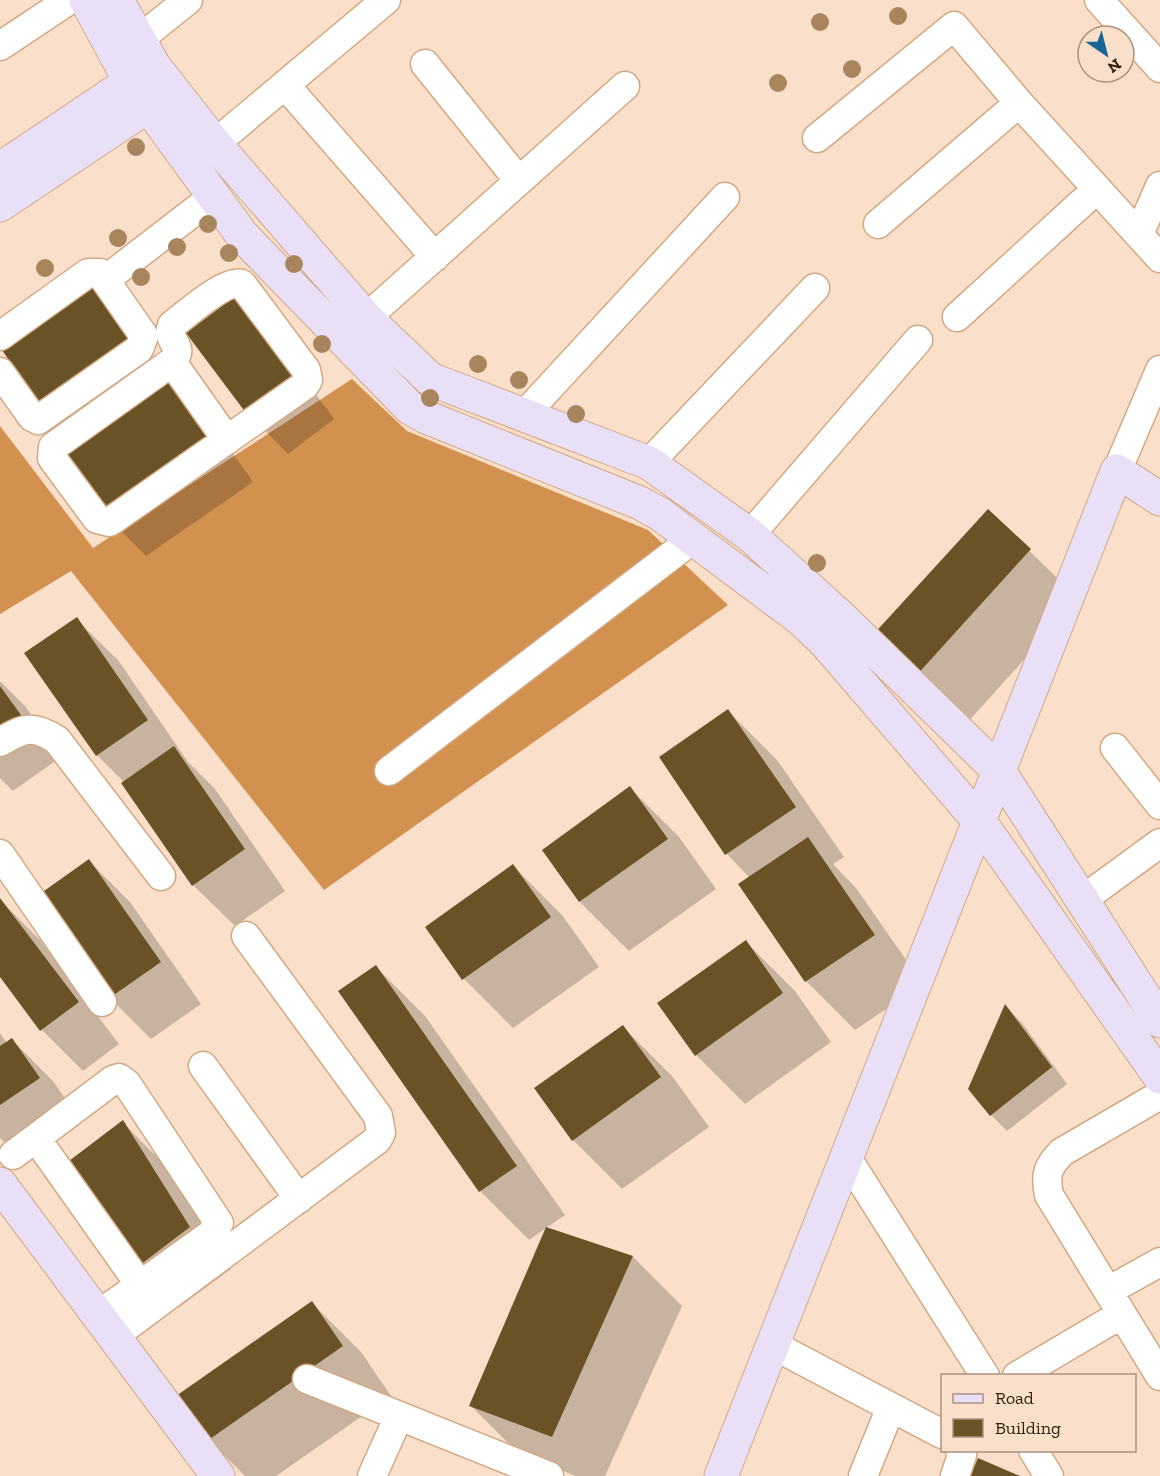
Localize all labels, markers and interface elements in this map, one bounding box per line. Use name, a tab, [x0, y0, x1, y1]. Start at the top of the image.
north arrow	[1076, 24, 1136, 84]
text: N	[1104, 55, 1125, 77]
legend	[941, 1374, 1136, 1452]
text: Road	[995, 1387, 1034, 1409]
text: Building	[995, 1417, 1061, 1439]

